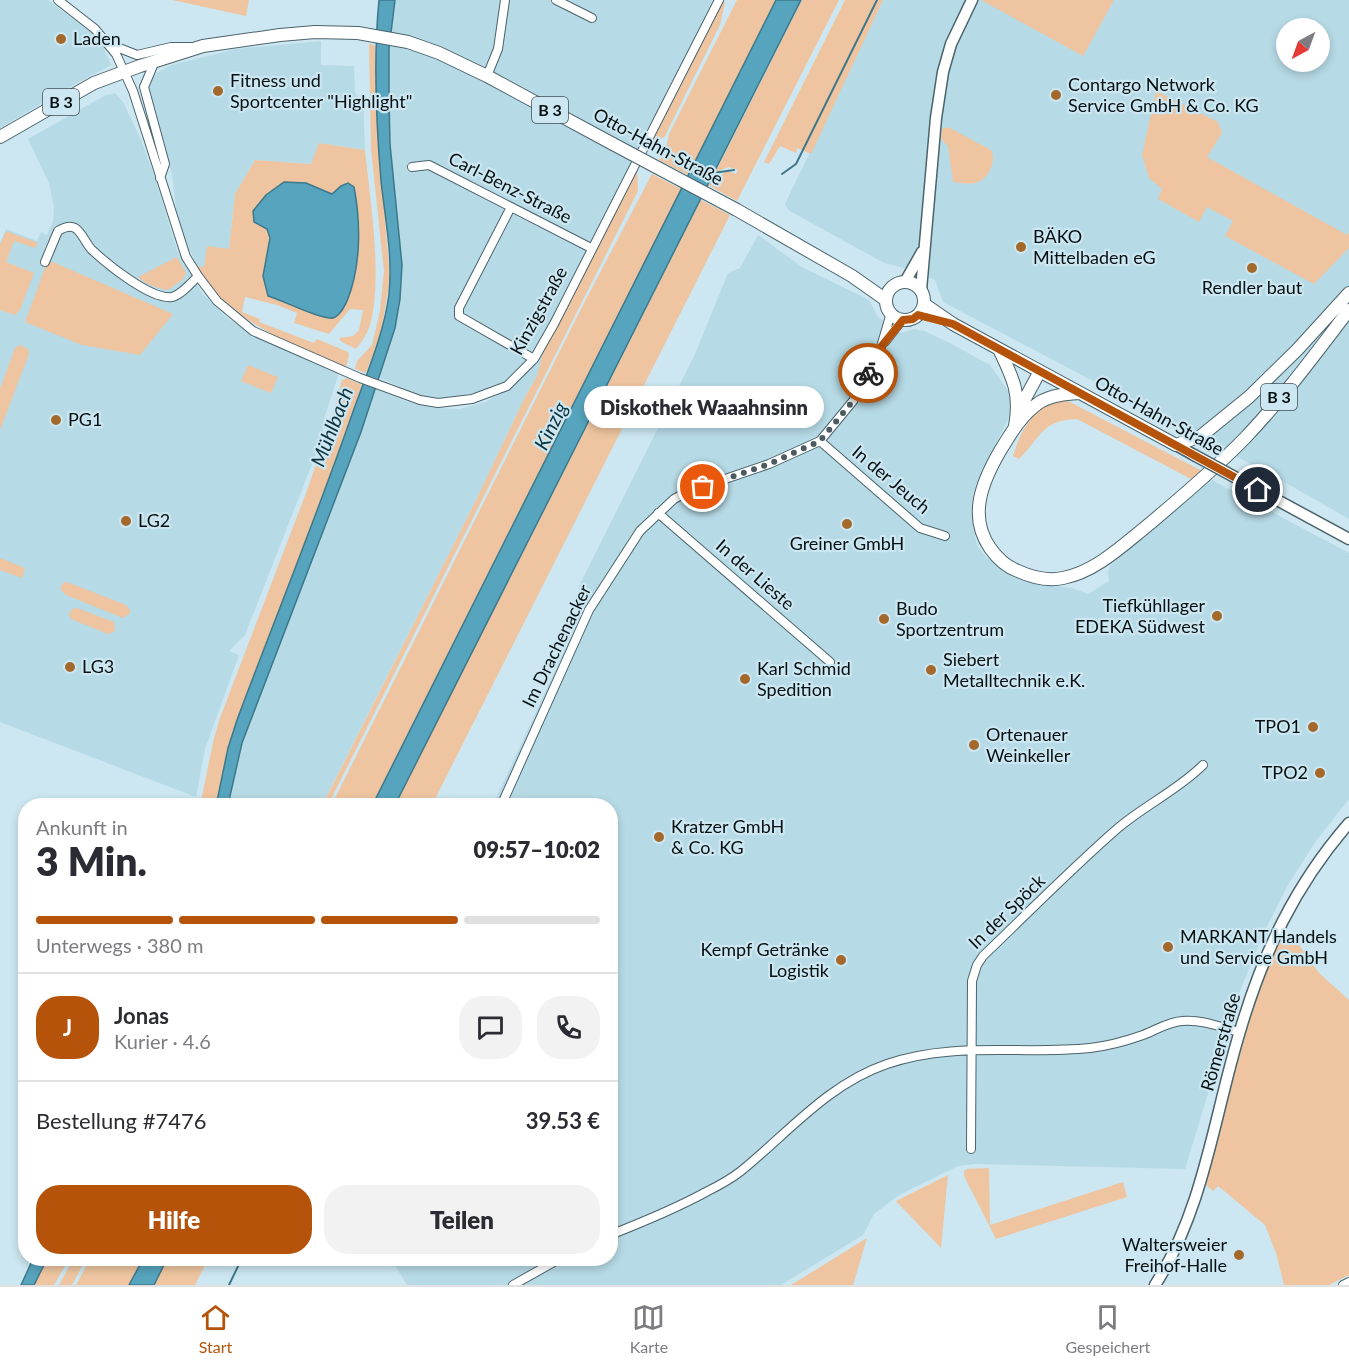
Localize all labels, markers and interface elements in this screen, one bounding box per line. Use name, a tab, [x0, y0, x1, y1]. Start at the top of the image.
north arrow	[1276, 18, 1330, 72]
map controls	[1276, 18, 1330, 72]
place label: Laden	[73, 27, 121, 49]
marker: Laden	[54, 32, 68, 46]
place label: Fitness und Sportcenter "Highlight"	[230, 69, 412, 112]
place label: Contargo Network Service GmbH & Co. KG	[1068, 73, 1259, 116]
marker: Fitness und Sportcenter "Highlight"	[211, 84, 225, 98]
marker: Contargo Network Service GmbH & Co. KG	[1049, 88, 1063, 102]
road number: B 3	[43, 89, 79, 115]
road number: B 3	[532, 97, 568, 123]
street label: Otto-Hahn-Straße	[590, 103, 727, 190]
street label: Carl-Benz-Straße	[445, 147, 576, 228]
place label: BÄKO Mittelbaden eG	[1033, 225, 1156, 268]
marker: BÄKO Mittelbaden eG	[1014, 240, 1028, 254]
marker: Rendler baut	[1245, 261, 1259, 275]
street label: Kinzigstraße	[505, 262, 571, 359]
place label: Rendler baut	[1202, 276, 1303, 298]
courier	[838, 343, 898, 403]
icon: bike	[852, 357, 885, 390]
street label: Otto-Hahn-Straße	[1091, 371, 1228, 460]
water label: Mühlbach	[305, 383, 357, 470]
road number: B 3	[1261, 384, 1297, 410]
callout: Diskothek Waaahnsinn	[583, 385, 823, 427]
text: Diskothek Waaahnsinn	[600, 395, 808, 419]
water label: Kinzig	[528, 397, 572, 453]
place label: PG1	[68, 408, 102, 430]
marker: PG1	[49, 413, 63, 427]
street label: In der Jeuch	[848, 440, 935, 518]
pin	[677, 461, 728, 512]
pin	[1232, 464, 1283, 515]
icon: bag	[686, 470, 719, 503]
icon: home	[1241, 473, 1274, 506]
place label: LG2	[138, 509, 170, 531]
marker: LG2	[119, 514, 133, 528]
marker: Greiner GmbH	[840, 517, 854, 531]
place label: Greiner GmbH	[790, 532, 904, 554]
street label: In der Lieste	[712, 534, 799, 614]
street label: Im Drachenacker	[517, 580, 595, 710]
place label: Tiefkühllager EDEKA Südwest	[1075, 594, 1206, 637]
place label: Budo Sportzentrum	[896, 597, 1004, 640]
marker: Tiefkühllager EDEKA Südwest	[1210, 609, 1224, 623]
marker: Budo Sportzentrum	[877, 612, 891, 626]
place label: Siebert Metalltechnik e.K.	[943, 648, 1085, 691]
place label: LG3	[82, 655, 114, 677]
place label: Karl Schmid Spedition	[757, 657, 851, 700]
marker: LG3	[63, 660, 77, 674]
marker: Siebert Metalltechnik e.K.	[924, 663, 938, 677]
marker: Karl Schmid Spedition	[738, 672, 752, 686]
place label: TPO1	[1255, 715, 1301, 737]
marker: TPO1	[1306, 720, 1320, 734]
place label: Ortenauer Weinkeller	[986, 723, 1071, 766]
marker: Ortenauer Weinkeller	[967, 738, 981, 752]
place label: TPO2	[1262, 761, 1308, 783]
marker: TPO2	[1313, 766, 1327, 780]
text: Ankunft in	[36, 815, 128, 839]
place label: Kratzer GmbH & Co. KG	[671, 815, 784, 858]
marker: Kratzer GmbH & Co. KG	[652, 830, 666, 844]
text: 09:57–10:02	[474, 836, 600, 863]
text: 3 Min.	[36, 838, 147, 884]
street label: In der Spöck	[964, 869, 1050, 953]
place label: MARKANT Handels und Service GmbH	[1180, 925, 1337, 968]
text: Unterwegs · 380 m	[36, 933, 203, 957]
place label: Kempf Getränke Logistik	[700, 938, 830, 981]
marker: MARKANT Handels und Service GmbH	[1161, 940, 1175, 954]
marker: Kempf Getränke Logistik	[834, 953, 848, 967]
street label: Römerstraße	[1196, 990, 1245, 1093]
button: chat	[459, 996, 522, 1059]
button: phone	[537, 996, 600, 1059]
text: Jonas	[114, 1002, 169, 1029]
text: J	[63, 1014, 72, 1041]
text: Kurier · 4.6	[114, 1029, 211, 1053]
text: Bestellung #7476	[36, 1107, 206, 1134]
text: 39.53 €	[526, 1107, 600, 1134]
button: Hilfe	[36, 1185, 312, 1254]
button: Teilen	[324, 1185, 600, 1254]
place label: Waltersweier Freihof-Halle	[1122, 1233, 1227, 1276]
marker: Waltersweier Freihof-Halle	[1232, 1248, 1246, 1262]
tab: Start	[199, 1301, 232, 1356]
tab: Karte	[630, 1301, 668, 1356]
tab: Gespeichert	[1066, 1301, 1150, 1356]

